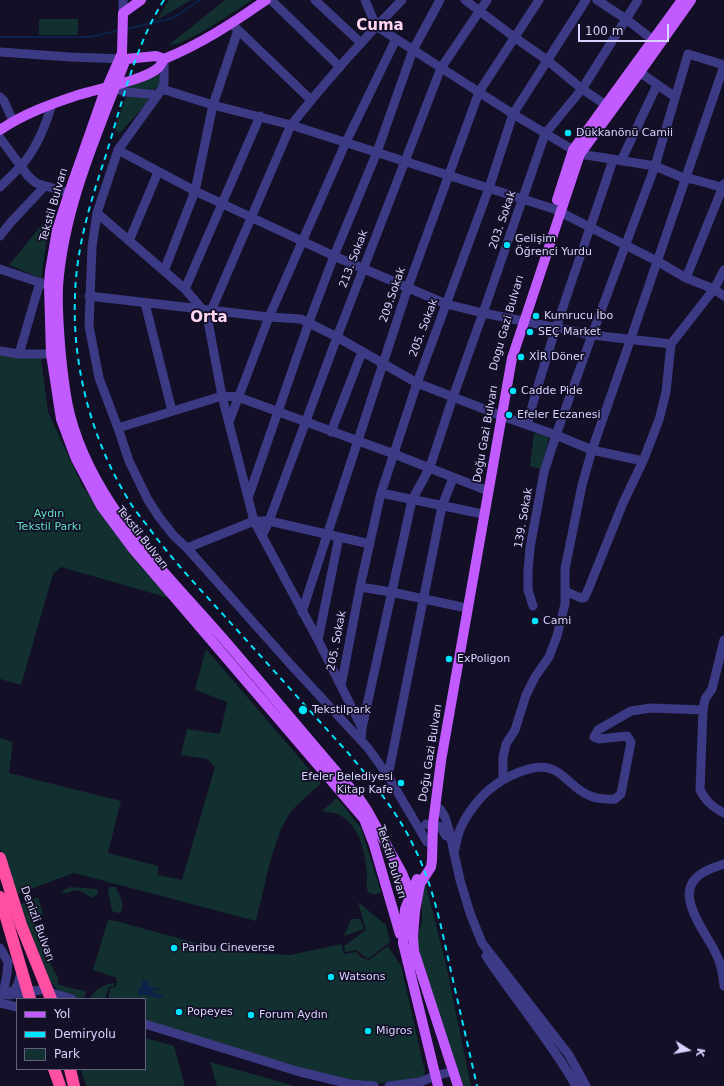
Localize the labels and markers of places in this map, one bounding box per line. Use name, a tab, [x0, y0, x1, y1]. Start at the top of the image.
place label: Dükkanönü Camii	[576, 126, 673, 140]
marker: Dükkanönü Camii	[563, 128, 573, 138]
place label: Gelişim Öğrenci Yurdu	[515, 232, 592, 258]
marker: Gelişim Öğrenci Yurdu	[502, 240, 512, 250]
place label: Kumrucu İbo	[544, 309, 613, 323]
marker: Kumrucu İbo	[531, 311, 541, 321]
place label: SEÇ Market	[538, 325, 601, 339]
marker: SEÇ Market	[525, 327, 535, 337]
place label: XİR Döner	[529, 350, 584, 364]
marker: XİR Döner	[516, 352, 526, 362]
place label: Cadde Pide	[521, 384, 583, 398]
marker: Cadde Pide	[508, 386, 518, 396]
place label: Efeler Eczanesi	[517, 408, 600, 422]
marker: Efeler Eczanesi	[504, 410, 514, 420]
place label: Cami	[543, 614, 571, 628]
marker: Cami	[530, 616, 540, 626]
place label: ExPoligon	[457, 652, 510, 666]
marker: ExPoligon	[444, 654, 454, 664]
place label: Tekstilpark	[312, 703, 371, 717]
marker: Tekstilpark	[297, 704, 309, 716]
place label: Efeler Belediyesi Kitap Kafe	[301, 770, 393, 796]
marker: Efeler Belediyesi Kitap Kafe	[396, 778, 406, 788]
place label: Paribu Cineverse	[182, 941, 275, 955]
marker: Paribu Cineverse	[169, 943, 179, 953]
place label: Watsons	[339, 970, 385, 984]
marker: Watsons	[326, 972, 336, 982]
place label: Popeyes	[187, 1005, 233, 1019]
marker: Popeyes	[174, 1007, 184, 1017]
place label: Forum Aydın	[259, 1008, 328, 1022]
marker: Forum Aydın	[246, 1010, 256, 1020]
place label: Migros	[376, 1024, 412, 1038]
marker: Migros	[363, 1026, 373, 1036]

